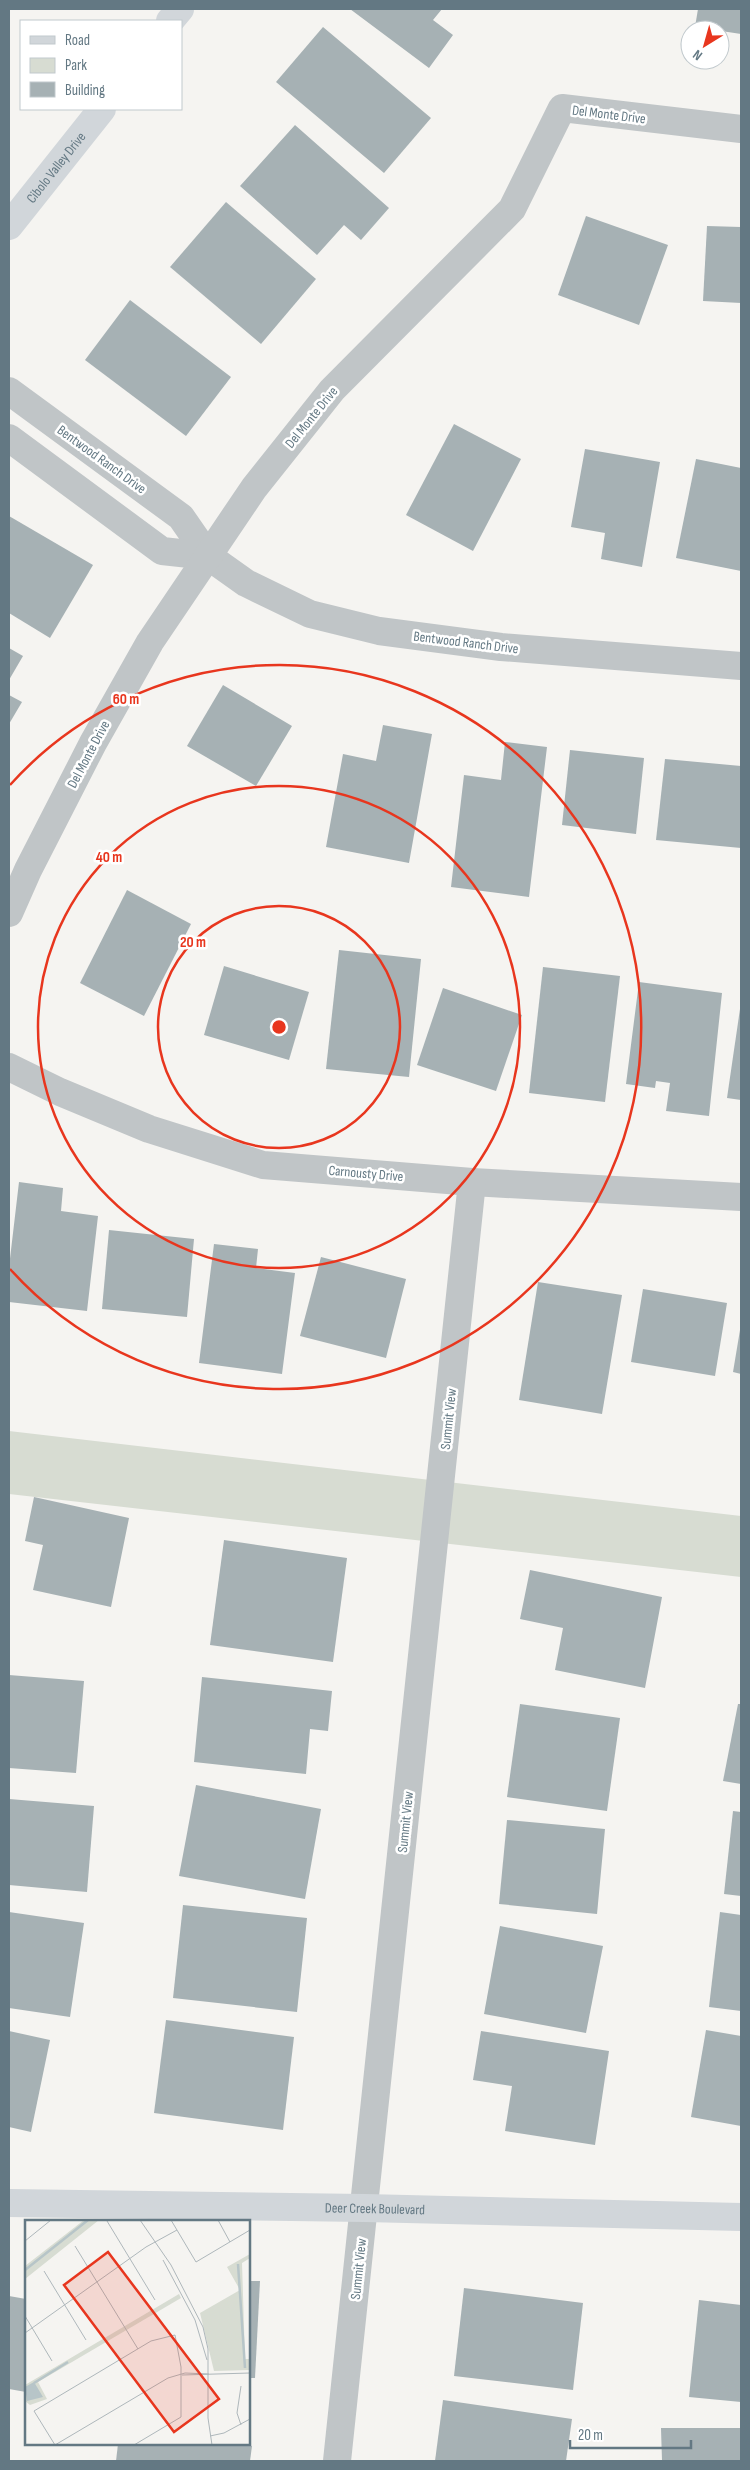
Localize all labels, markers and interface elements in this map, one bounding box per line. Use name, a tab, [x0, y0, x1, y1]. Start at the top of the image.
legend	[20, 20, 182, 110]
north arrow	[680, 20, 730, 70]
text: Road	[65, 31, 90, 50]
text: N	[689, 46, 706, 64]
text: Park	[65, 56, 87, 75]
text: Building	[65, 81, 105, 100]
street label: Del Monte Drive	[571, 102, 647, 127]
street label: Cibolo Valley Drive	[23, 129, 89, 206]
street label: Del Monte Drive	[281, 383, 341, 451]
street label: Bentwood Ranch Drive	[54, 421, 149, 497]
street label: Bentwood Ranch Drive	[412, 628, 519, 657]
text: 60 m	[113, 690, 139, 709]
street label: Del Monte Drive	[64, 718, 113, 791]
text: 40 m	[96, 848, 122, 867]
text: 20 m	[180, 933, 206, 952]
centre of rings	[270, 1018, 288, 1036]
street label: Carnousty Drive	[328, 1162, 404, 1185]
street label: Summit View	[437, 1388, 460, 1450]
street label: Summit View	[394, 1791, 417, 1853]
street label: Deer Creek Boulevard	[325, 2199, 425, 2218]
inset map	[25, 2220, 250, 2445]
street label: Summit View	[347, 2238, 370, 2300]
scale bar	[570, 2418, 691, 2450]
text: 20 m	[578, 2426, 603, 2445]

